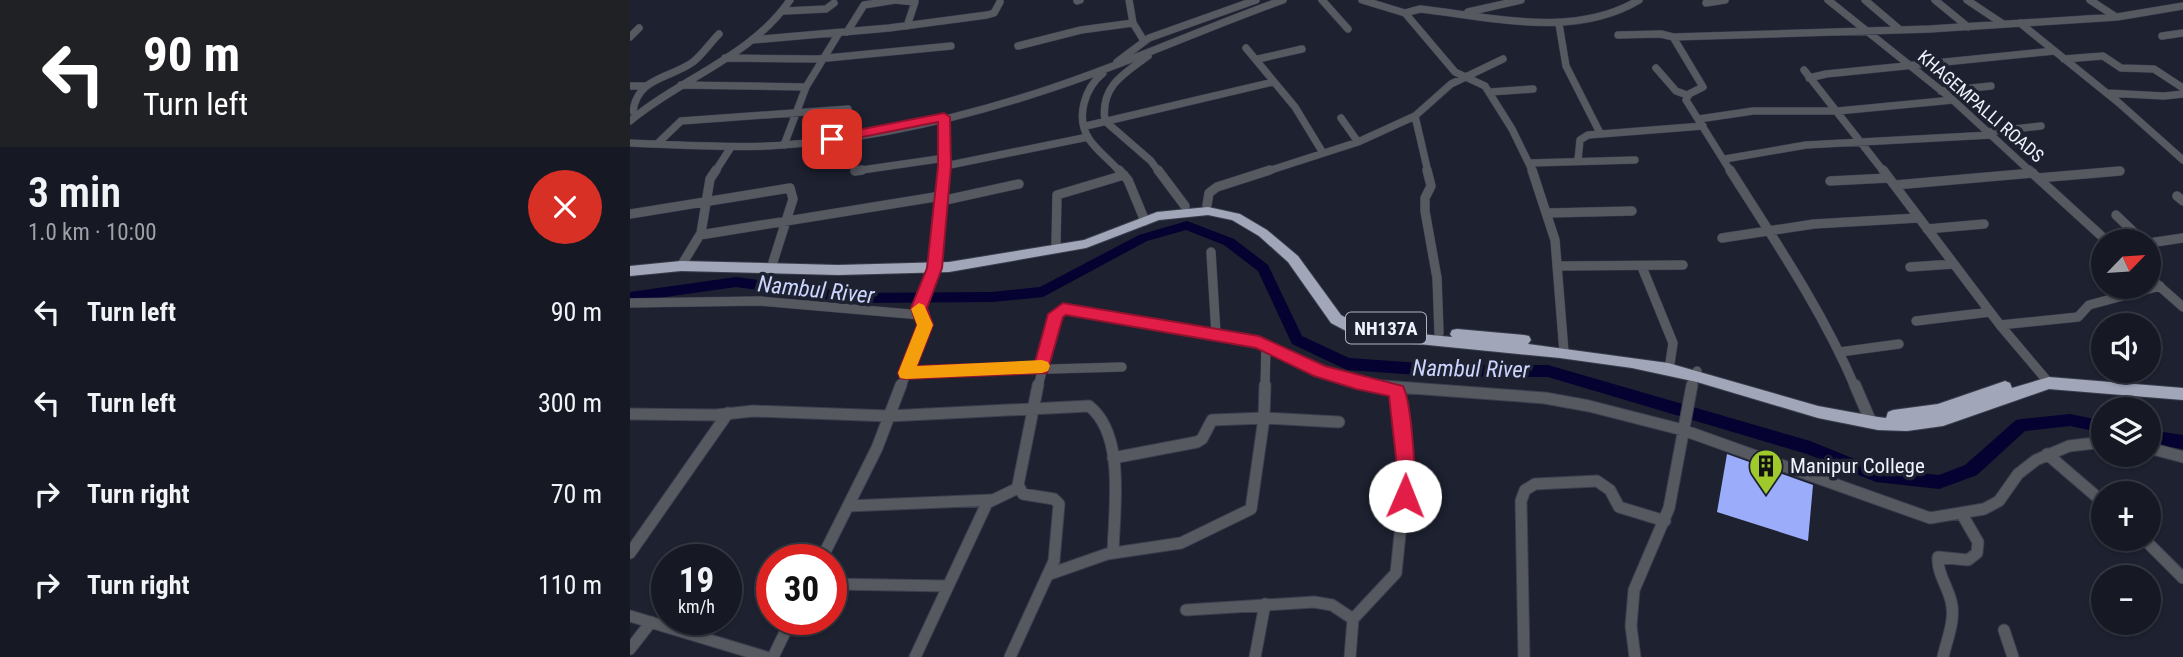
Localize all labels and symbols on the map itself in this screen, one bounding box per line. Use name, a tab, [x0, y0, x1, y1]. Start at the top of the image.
street label: KHAGEMPALLI ROADS	[1914, 46, 2048, 166]
pin	[802, 109, 862, 169]
north arrow	[2091, 229, 2161, 299]
water label: Nambul River	[756, 270, 877, 310]
road number: NH137A	[1346, 312, 1426, 344]
water label: Nambul River	[1412, 354, 1531, 384]
building icon: Manipur College	[1747, 447, 1785, 496]
place label: Manipur College	[1790, 454, 1925, 478]
position arrow	[1368, 459, 1442, 533]
speed limit sign: 30	[756, 544, 847, 635]

